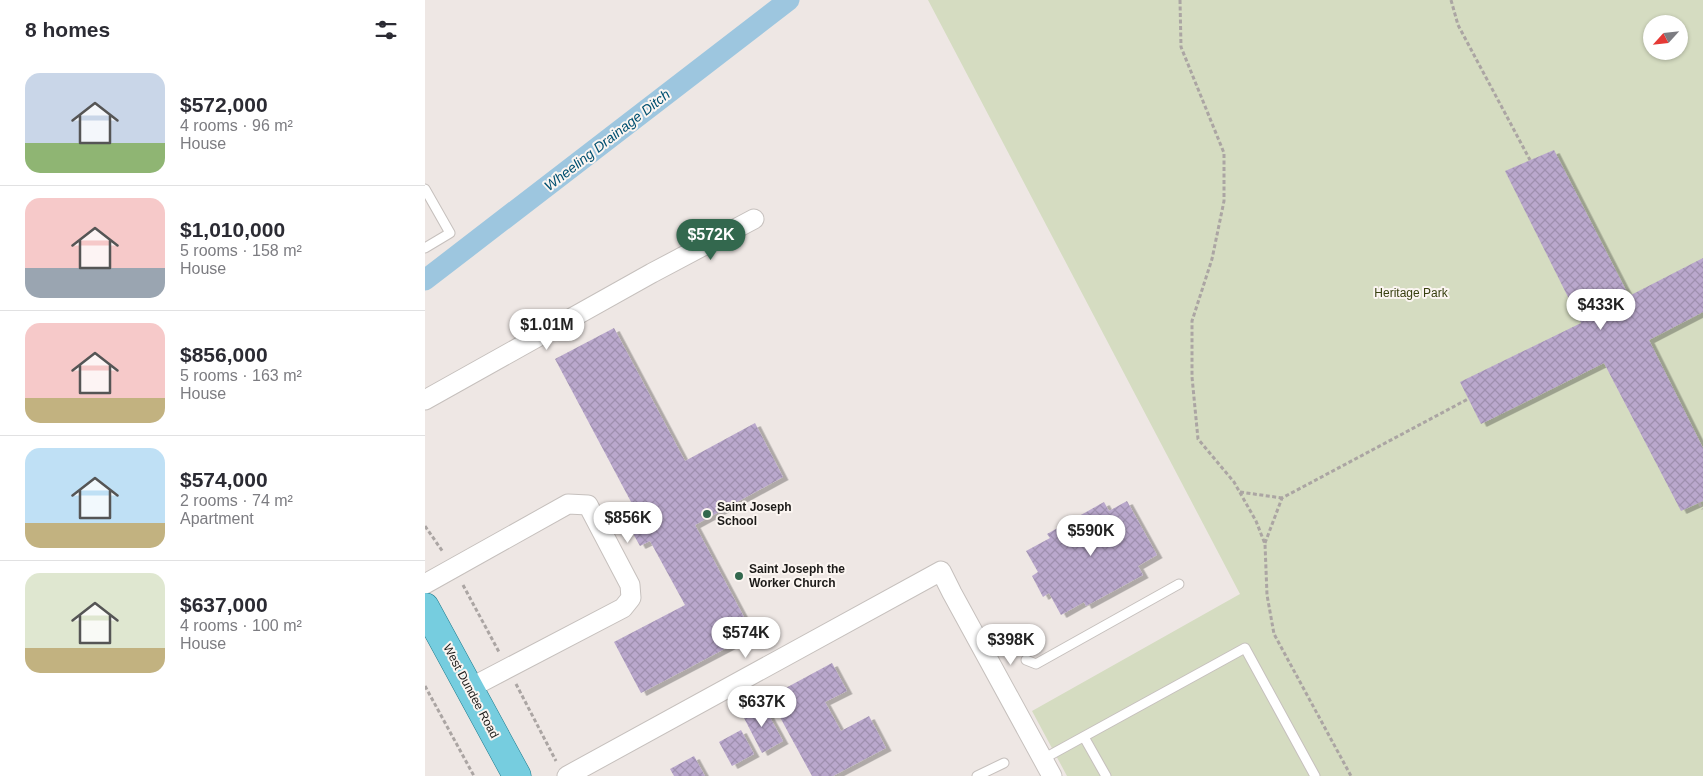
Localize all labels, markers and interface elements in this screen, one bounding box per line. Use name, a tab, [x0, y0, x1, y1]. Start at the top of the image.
north arrow	[1643, 15, 1687, 60]
map controls	[1643, 15, 1688, 60]
icon: filters	[372, 16, 400, 44]
text: 8 homes	[25, 18, 110, 41]
water label: Wheeling Drainage Ditch	[541, 86, 673, 194]
icon: home	[65, 93, 125, 153]
text: $572,000	[180, 93, 268, 116]
text: 4 rooms · 96 m²	[180, 117, 293, 134]
text: House	[180, 135, 226, 152]
icon: home	[65, 218, 125, 278]
text: $1,010,000	[180, 218, 285, 241]
pin: $572K	[676, 218, 746, 261]
text: $572K	[687, 226, 735, 243]
text: 5 rooms · 158 m²	[180, 242, 302, 259]
text: House	[180, 260, 226, 277]
park label: Heritage Park	[1374, 286, 1449, 300]
pin: $433K	[1566, 288, 1636, 331]
text: $433K	[1577, 296, 1625, 313]
pin: $1.01M	[506, 308, 588, 351]
text: $1.01M	[520, 316, 574, 333]
icon: home	[65, 343, 125, 403]
text: $856,000	[180, 343, 268, 366]
text: 5 rooms · 163 m²	[180, 367, 302, 384]
text: House	[180, 385, 226, 402]
icon: home	[65, 468, 125, 528]
text: $574,000	[180, 468, 268, 491]
text: 2 rooms · 74 m²	[180, 492, 293, 509]
place label: Saint Joseph School	[717, 500, 792, 528]
pin: $856K	[593, 502, 663, 544]
marker: Saint Joseph School	[701, 508, 713, 520]
text: $856K	[604, 509, 652, 526]
text: Apartment	[180, 510, 254, 527]
pin: $590K	[1056, 514, 1126, 557]
text: $590K	[1067, 522, 1115, 539]
place label: Saint Joseph the Worker Church	[749, 562, 845, 590]
marker: Saint Joseph the Worker Church	[733, 570, 745, 582]
icon: home	[65, 593, 125, 653]
text: $637,000	[180, 593, 268, 616]
pin: $574K	[711, 616, 781, 659]
text: 4 rooms · 100 m²	[180, 617, 302, 634]
text: $574K	[722, 624, 770, 641]
pin: $398K	[976, 624, 1046, 666]
text: $398K	[987, 631, 1035, 648]
text: House	[180, 635, 226, 652]
street label: West Dundee Road	[440, 642, 502, 740]
pin: $637K	[727, 686, 797, 728]
text: $637K	[738, 693, 786, 710]

